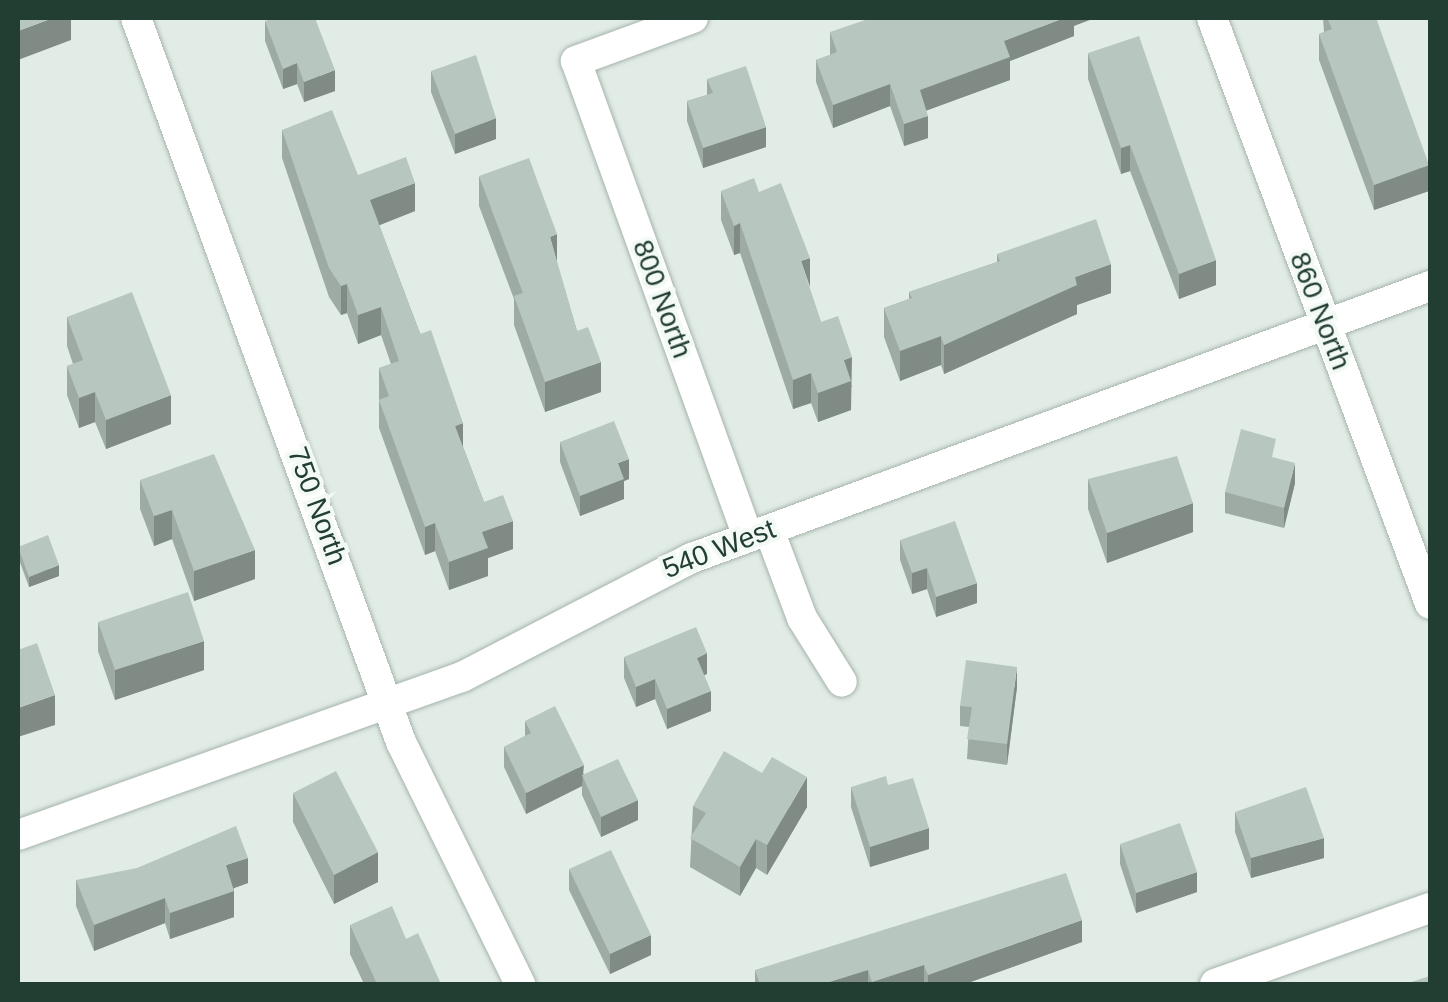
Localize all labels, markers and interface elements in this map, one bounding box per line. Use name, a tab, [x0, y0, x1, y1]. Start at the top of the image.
street label: 800 North	[625, 235, 699, 363]
street label: 860 North	[1282, 248, 1358, 374]
street label: 750 North	[280, 442, 354, 570]
street label: 540 West	[658, 512, 780, 586]

